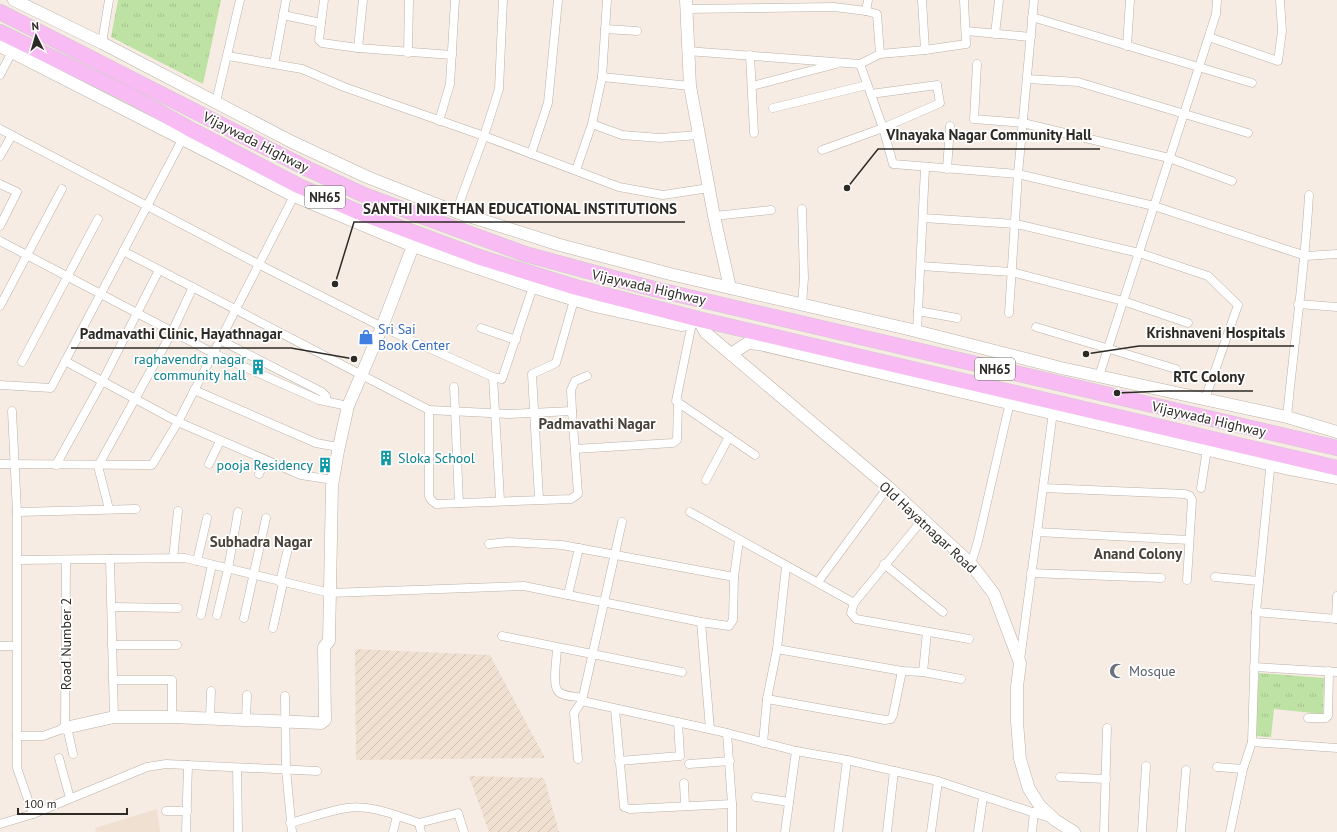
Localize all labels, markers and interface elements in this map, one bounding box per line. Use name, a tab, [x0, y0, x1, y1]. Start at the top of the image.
north arrow	[16, 16, 56, 56]
text: N	[31, 19, 39, 33]
street label: Vijaywada Highway	[199, 107, 312, 177]
callout: VInayaka Nagar Community Hall	[878, 122, 1100, 149]
text: VInayaka Nagar Community Hall	[885, 125, 1092, 144]
road number: NH65	[305, 186, 345, 208]
callout: SANTHI NIKETHAN EDUCATIONAL INSTITUTIONS	[354, 195, 685, 222]
text: SANTHI NIKETHAN EDUCATIONAL INSTITUTIONS	[363, 199, 677, 218]
street label: Vijaywada Highway	[589, 265, 708, 309]
callout: Krishnaveni Hospitals	[1139, 319, 1294, 346]
place label: Sri Sai Book Center	[378, 320, 450, 354]
callout: Padmavathi Clinic, Hayathnagar	[71, 321, 291, 348]
text: Krishnaveni Hospitals	[1147, 323, 1285, 342]
text: Padmavathi Clinic, Hayathnagar	[80, 324, 283, 343]
shop icon: Sri Sai Book Center	[357, 328, 375, 346]
place label: raghavendra nagar community hall	[134, 350, 246, 384]
building icon: raghavendra nagar community hall	[249, 358, 267, 376]
road number: NH65	[975, 358, 1015, 380]
callout: RTC Colony	[1164, 364, 1253, 391]
text: RTC Colony	[1173, 367, 1245, 386]
street label: Vijaywada Highway	[1149, 397, 1268, 441]
district label: Padmavathi Nagar	[538, 414, 656, 433]
building icon: Sloka School	[377, 449, 395, 467]
place label: Sloka School	[398, 449, 475, 467]
place label: pooja Residency	[217, 456, 313, 474]
building icon: pooja Residency	[316, 456, 334, 474]
street label: Old Hayatnagar Road	[876, 477, 980, 577]
district label: Subhadra Nagar	[210, 532, 313, 551]
district label: Anand Colony	[1094, 544, 1183, 563]
street label: Road Number 2	[57, 598, 75, 690]
mosque icon: Mosque	[1108, 662, 1126, 680]
place label: Mosque	[1129, 662, 1176, 680]
scale bar	[18, 790, 127, 816]
text: 100 m	[24, 796, 57, 811]

